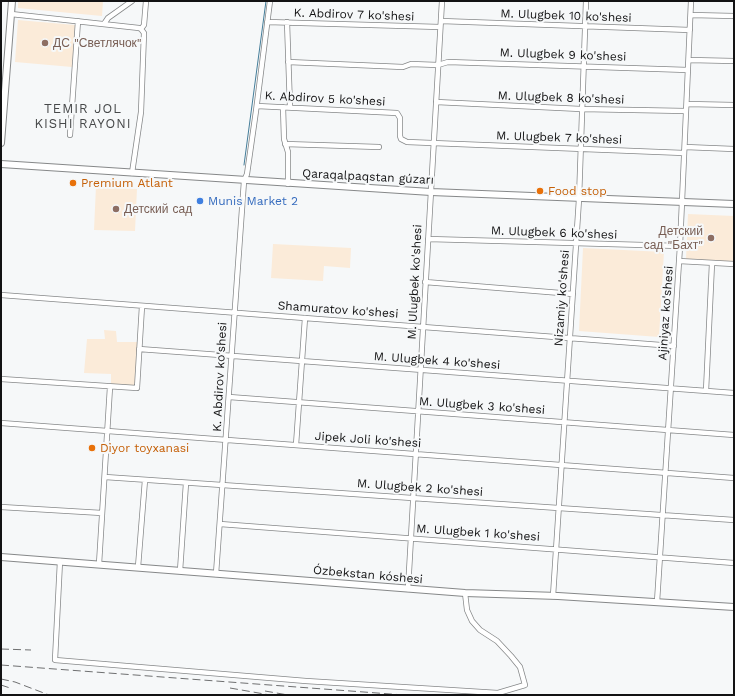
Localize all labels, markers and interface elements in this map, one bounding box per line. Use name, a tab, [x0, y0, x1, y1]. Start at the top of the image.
street label: K. Abdirov 7 ko'shesi	[293, 6, 415, 24]
street label: M. Ulugbek 10 ko'shesi	[500, 7, 632, 25]
place label: ДС "Светлячок"	[53, 36, 142, 50]
marker: ДС "Светлячок"	[40, 38, 50, 48]
street label: M. Ulugbek 9 ko'shesi	[499, 46, 627, 64]
street label: K. Abdirov 5 ko'shesi	[264, 89, 386, 109]
street label: M. Ulugbek 8 ko'shesi	[497, 89, 625, 107]
district label: TEMIR JOL KISHI RAYONI	[34, 101, 132, 132]
street label: M. Ulugbek 7 ko'shesi	[496, 129, 622, 147]
street label: Qaraqalpaqstan gúzarı	[302, 166, 434, 188]
place label: Premium Atlant	[81, 176, 173, 190]
marker: Premium Atlant	[68, 178, 78, 188]
place label: Food stop	[548, 184, 607, 198]
marker: Food stop	[535, 186, 545, 196]
place label: Munis Market 2	[208, 194, 298, 208]
marker: Munis Market 2	[195, 196, 205, 206]
place label: Детский сад	[124, 202, 192, 216]
marker: Детский сад	[111, 204, 121, 214]
street label: M. Ulugbek ko'shesi	[405, 224, 425, 340]
street label: M. Ulugbek 6 ko'shesi	[491, 224, 617, 242]
place label: Детский сад "Бахт"	[644, 224, 703, 252]
marker: Детский сад "Бахт"	[706, 233, 716, 243]
street label: Nizamiy ko'shesi	[551, 249, 573, 347]
street label: Ajiniyaz ko'shesi	[656, 265, 676, 361]
street label: Shamuratov ko'shesi	[277, 299, 399, 321]
street label: K. Abdirov ko'shesi	[210, 322, 230, 432]
street label: M. Ulugbek 4 ko'shesi	[373, 349, 501, 373]
street label: M. Ulugbek 3 ko'shesi	[419, 394, 545, 418]
street label: Jipek Joli ko'shesi	[314, 429, 422, 451]
place label: Diyor toyxanasi	[100, 441, 189, 455]
marker: Diyor toyxanasi	[87, 443, 97, 453]
street label: M. Ulugbek 2 ko'shesi	[357, 476, 483, 500]
street label: M. Ulugbek 1 ko'shesi	[416, 521, 540, 545]
street label: Ózbekstan kóshesi	[313, 563, 423, 587]

